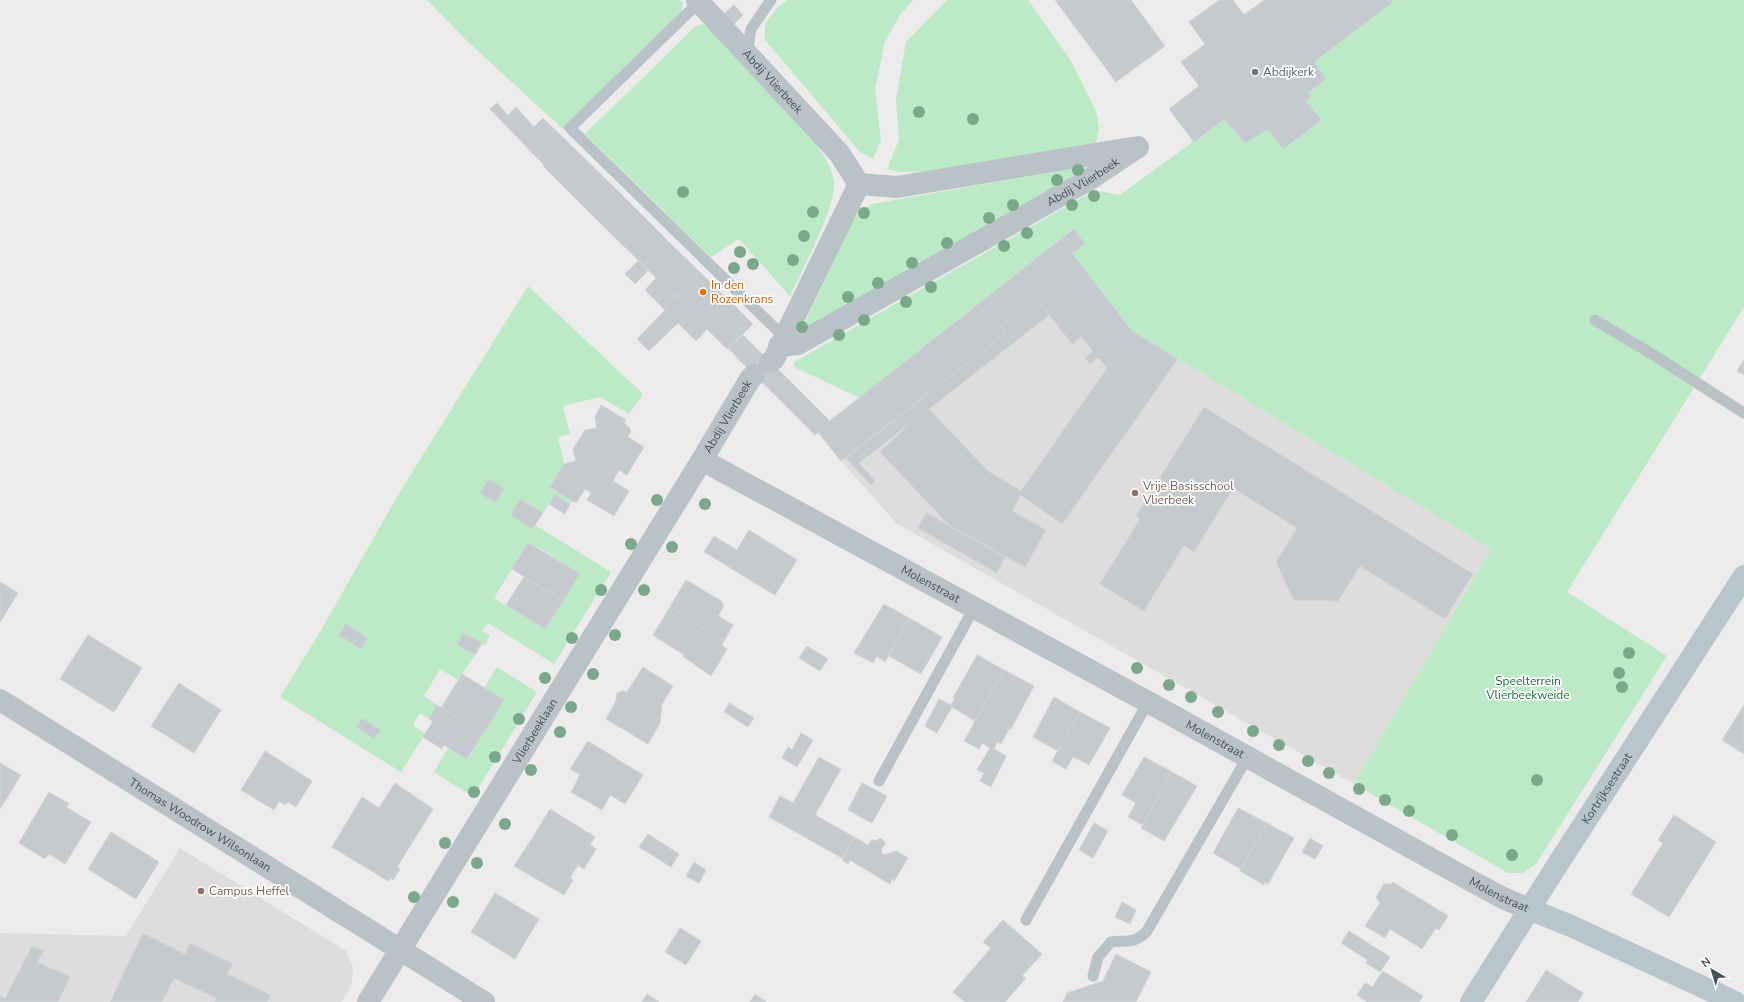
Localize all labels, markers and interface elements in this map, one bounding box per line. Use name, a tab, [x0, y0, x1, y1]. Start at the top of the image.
street label: Abdij Vlierbeek	[739, 46, 807, 118]
place label: Abdijkerk	[1263, 64, 1315, 80]
marker: Abdijkerk	[1250, 67, 1260, 77]
street label: Abdij Vlierbeek	[1044, 153, 1123, 210]
place label: In den Rozenkrans	[711, 277, 774, 307]
marker: In den Rozenkrans	[698, 287, 708, 297]
street label: Abdij Vlierbeek	[700, 376, 756, 456]
place label: Vrije Basisschool Vlierbeek	[1142, 478, 1234, 508]
marker: Vrije Basisschool Vlierbeek	[1130, 488, 1140, 498]
street label: Molenstraat	[898, 562, 964, 607]
park label: Speelterrein Vlierbeekweide	[1485, 673, 1570, 703]
street label: Vlierbeeklaan	[508, 695, 561, 768]
street label: Molenstraat	[1183, 716, 1248, 762]
street label: Kortrijksestraat	[1578, 749, 1636, 827]
street label: Thomas Woodrow Wilsonlaan	[126, 774, 275, 875]
street label: Molenstraat	[1466, 873, 1532, 916]
place label: Campus Heffel	[209, 883, 290, 899]
marker: Campus Heffel	[196, 886, 206, 896]
north arrow	[1692, 950, 1732, 990]
text: N	[1698, 954, 1714, 971]

